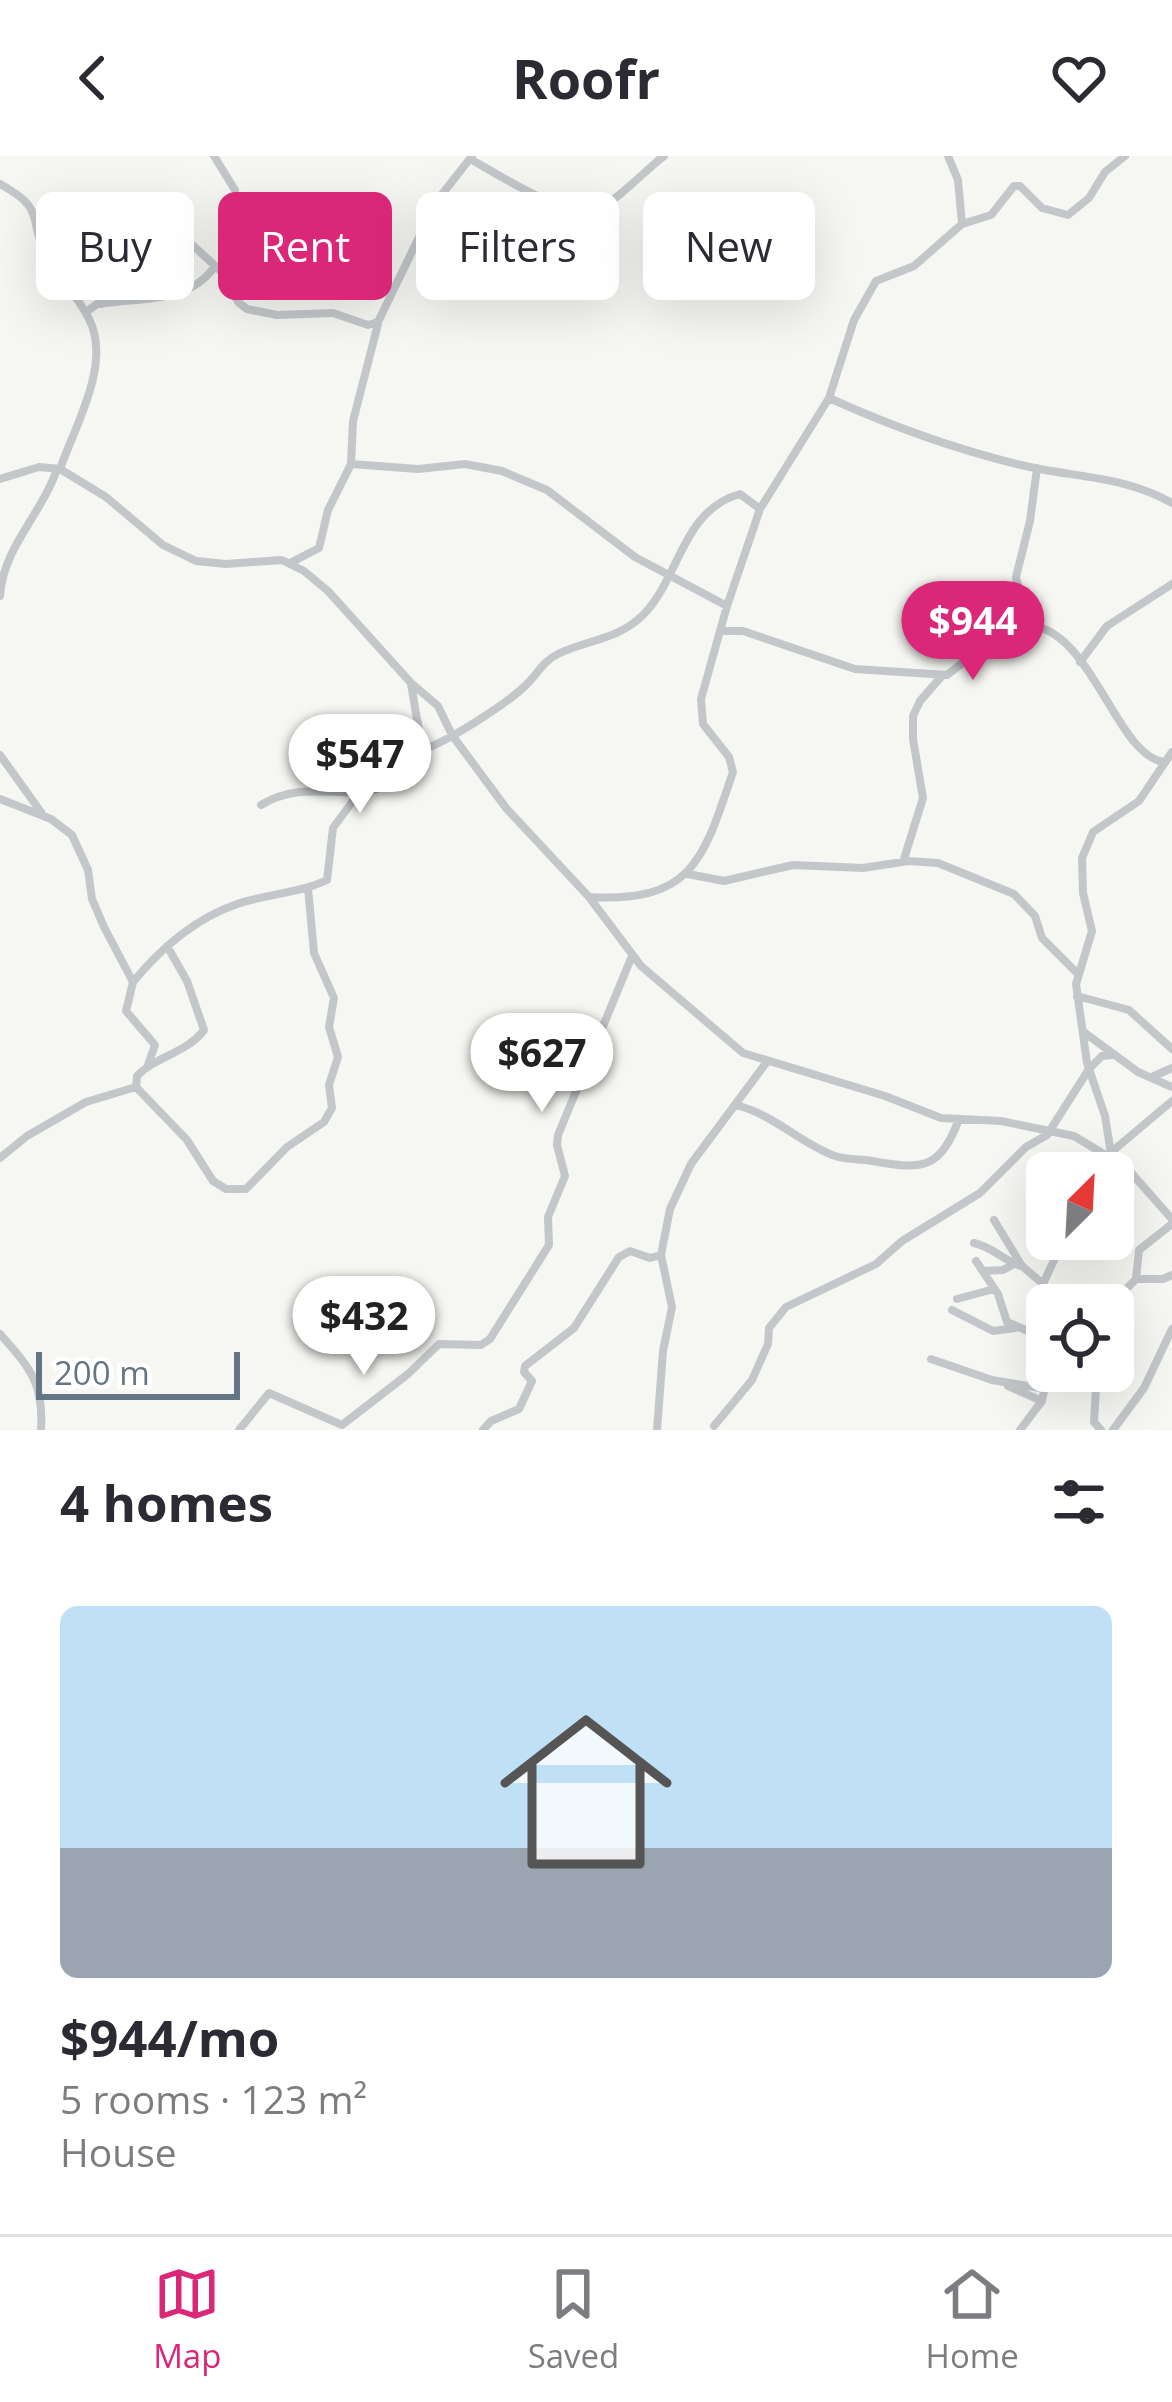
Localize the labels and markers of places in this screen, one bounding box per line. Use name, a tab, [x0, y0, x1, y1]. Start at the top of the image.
pin: $944	[902, 581, 1044, 683]
pin: $547	[289, 714, 431, 816]
pin: $627	[471, 1013, 613, 1115]
pin: $432	[293, 1276, 435, 1378]

